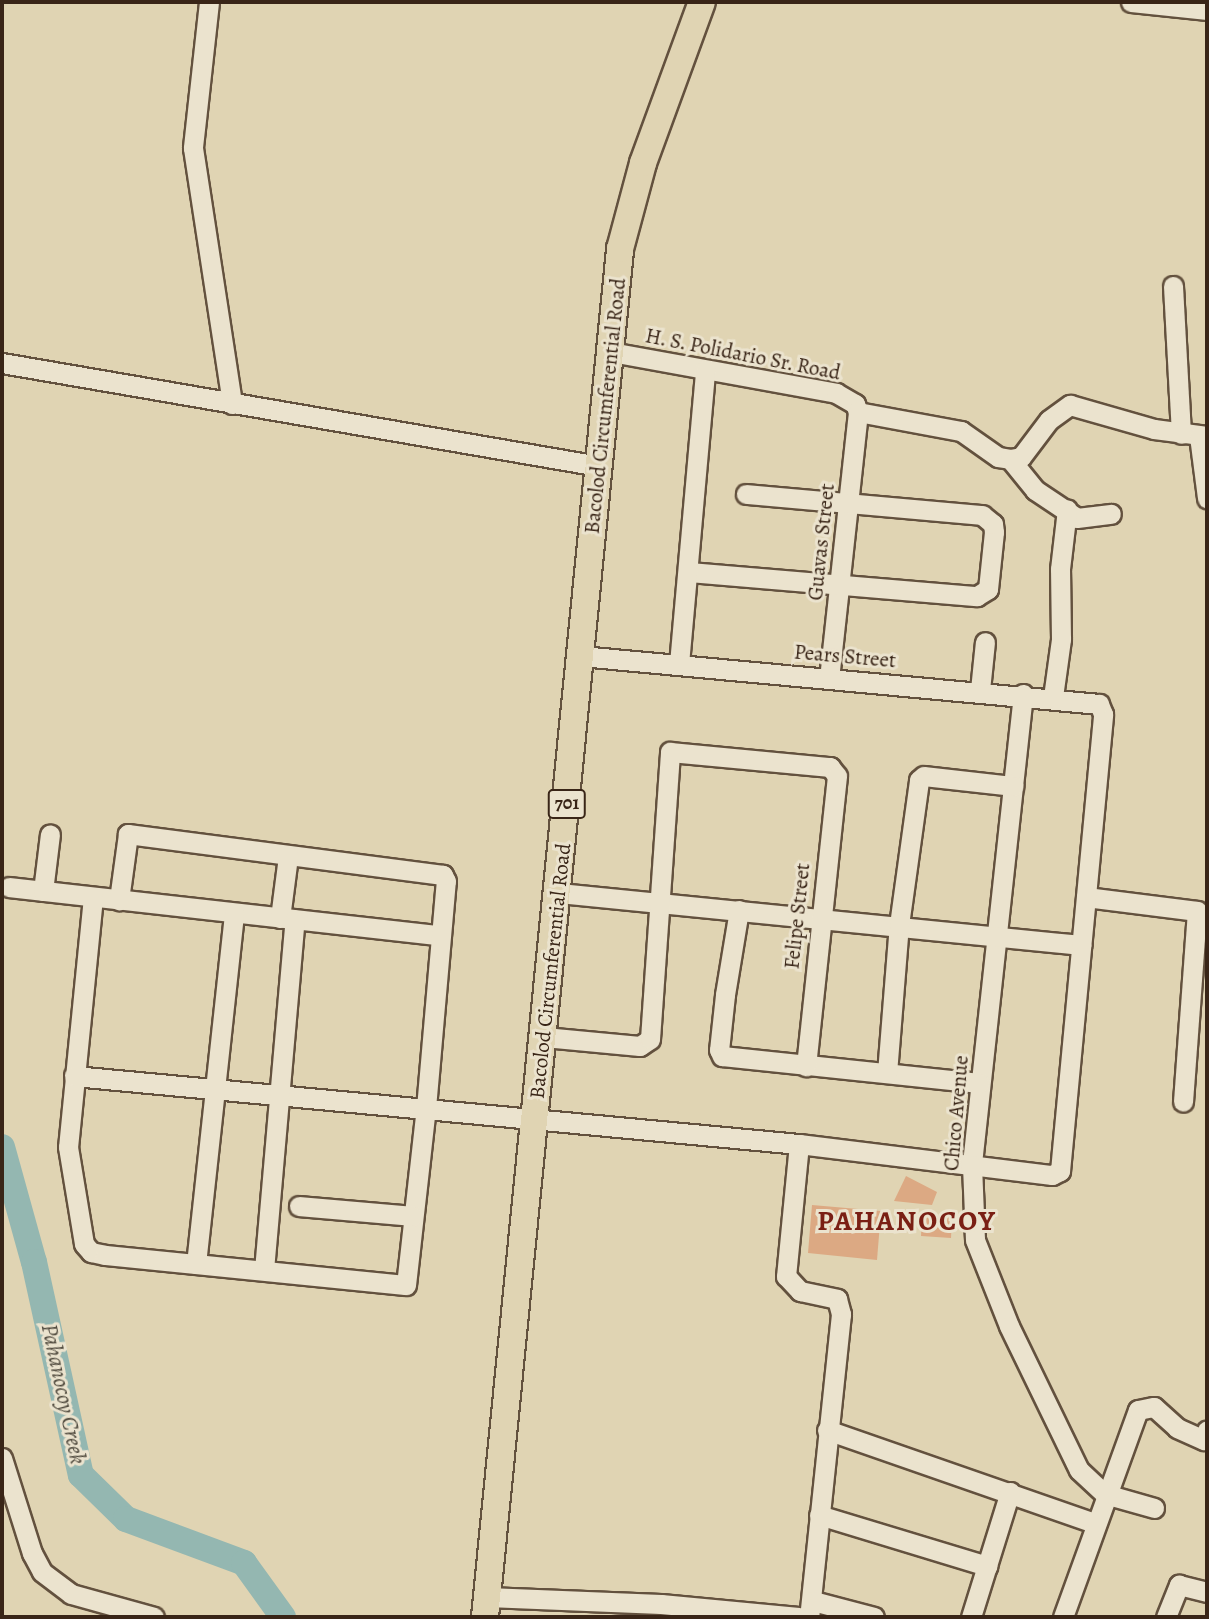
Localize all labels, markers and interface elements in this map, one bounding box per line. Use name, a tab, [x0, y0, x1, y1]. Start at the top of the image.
street label: Bacolod Circumferential Road	[579, 277, 631, 535]
street label: H. S. Polidario Sr. Road	[643, 323, 843, 385]
street label: Guavas Street	[802, 482, 840, 602]
street label: Pears Street	[793, 639, 897, 673]
road number: 701	[548, 789, 586, 820]
street label: Bacolod Circumferential Road	[524, 842, 576, 1100]
street label: Felipe Street	[779, 862, 815, 970]
street label: Chico Avenue	[938, 1054, 974, 1172]
district label: PAHANOCOY	[818, 1204, 996, 1238]
water label: Pahanocoy Creek	[35, 1321, 91, 1467]

